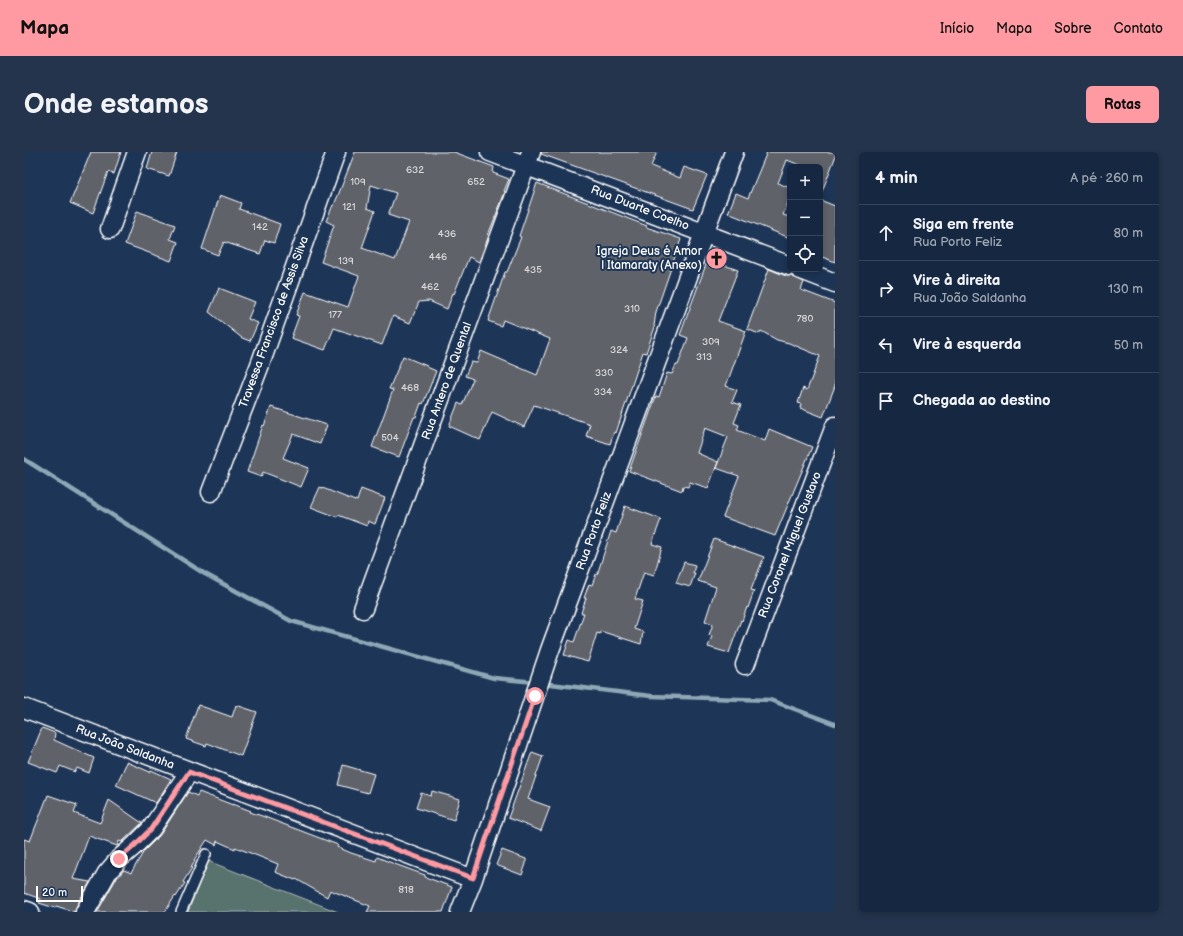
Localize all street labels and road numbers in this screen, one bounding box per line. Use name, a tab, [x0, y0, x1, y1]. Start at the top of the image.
street label: Rua Duarte Coelho	[589, 182, 691, 234]
street label: Travessa Francisco de Assis Silva	[236, 234, 312, 410]
street label: Rua Antero de Quental	[419, 320, 475, 442]
street label: Rua Coronel Miguel Gustavo	[755, 470, 825, 620]
street label: Rua Porto Feliz	[573, 490, 615, 572]
street label: Rua João Saldanha	[73, 721, 177, 773]

